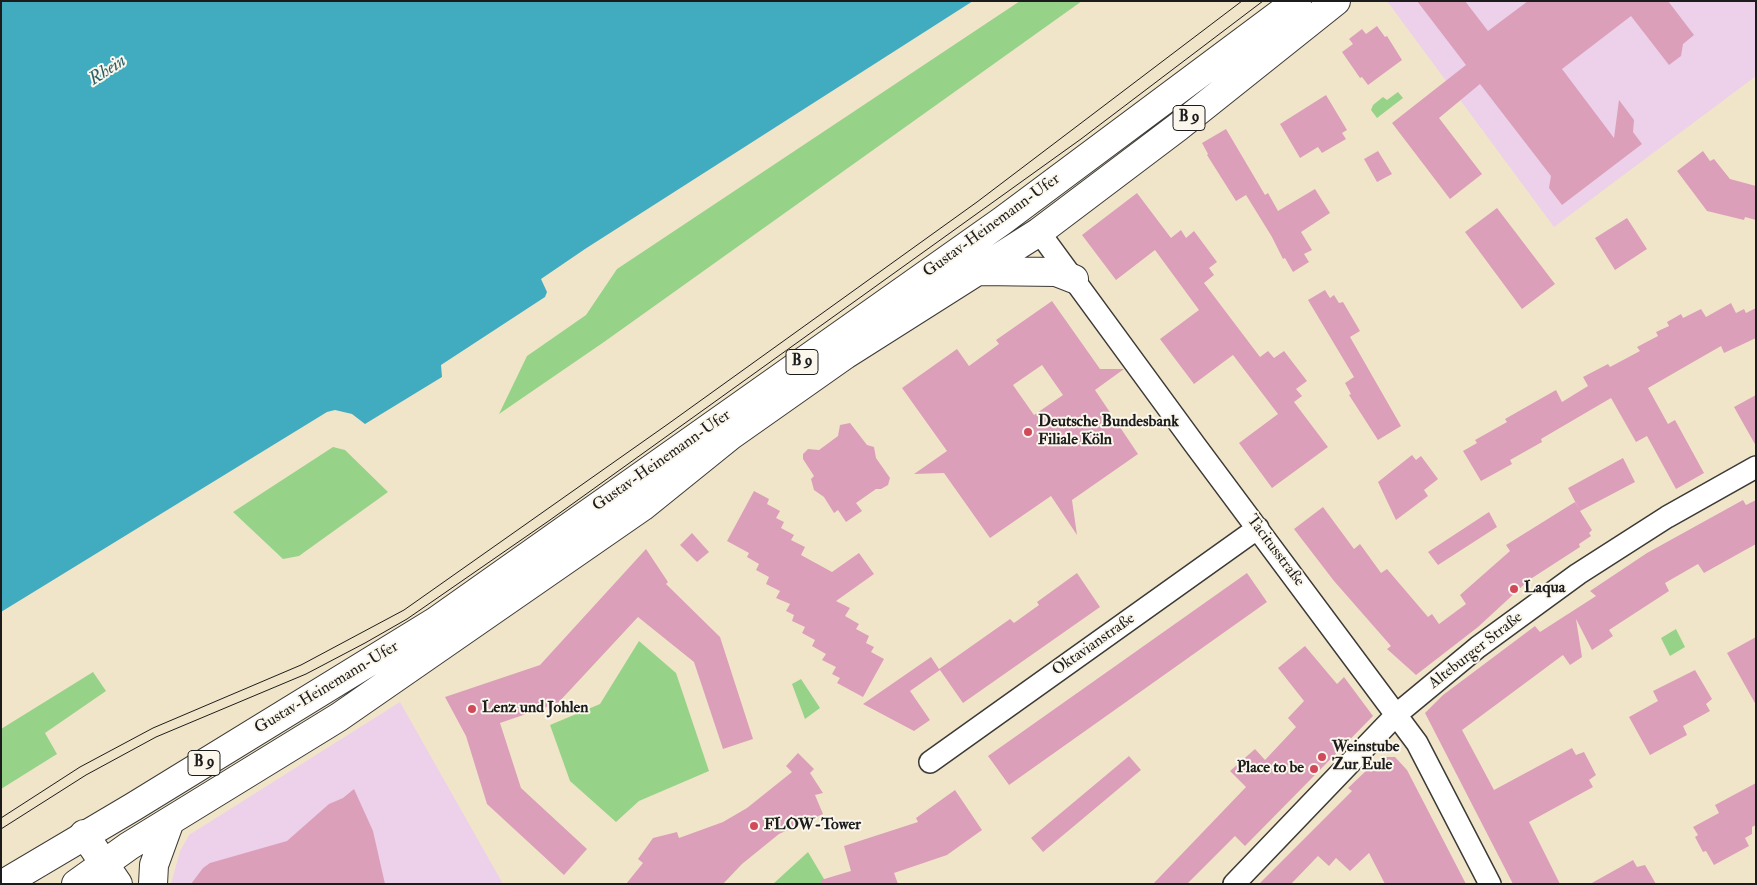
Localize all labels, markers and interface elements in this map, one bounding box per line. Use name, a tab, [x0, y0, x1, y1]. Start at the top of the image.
water label: Rhein	[85, 51, 131, 91]
road number: B 9	[1173, 106, 1205, 130]
street label: Gustav-Heinemann-Ufer	[920, 170, 1064, 282]
road number: B 9	[786, 350, 818, 374]
street label: Gustav-Heinemann-Ufer	[589, 406, 735, 516]
place label: Deutsche Bundesbank Filiale Köln	[1038, 413, 1179, 451]
marker: Deutsche Bundesbank Filiale Köln	[1022, 426, 1034, 438]
street label: Tacitusstraße	[1242, 511, 1308, 591]
place label: Laqua	[1524, 579, 1565, 599]
marker: Laqua	[1508, 583, 1520, 595]
street label: Alteburger Straße	[1425, 608, 1527, 694]
street label: Oktavianstraße	[1049, 609, 1139, 681]
street label: Gustav-Heinemann-Ufer	[252, 637, 402, 739]
place label: Lenz und Johlen	[482, 699, 589, 719]
marker: Lenz und Johlen	[466, 703, 478, 715]
place label: Weinstube Zur Eule	[1332, 738, 1399, 776]
road number: B 9	[188, 750, 220, 776]
marker: Weinstube Zur Eule	[1316, 751, 1328, 763]
place label: Place to be	[1237, 759, 1304, 779]
marker: Place to be	[1308, 763, 1320, 775]
place label: FLOW-Tower	[764, 816, 861, 836]
marker: FLOW-Tower	[748, 820, 760, 832]

